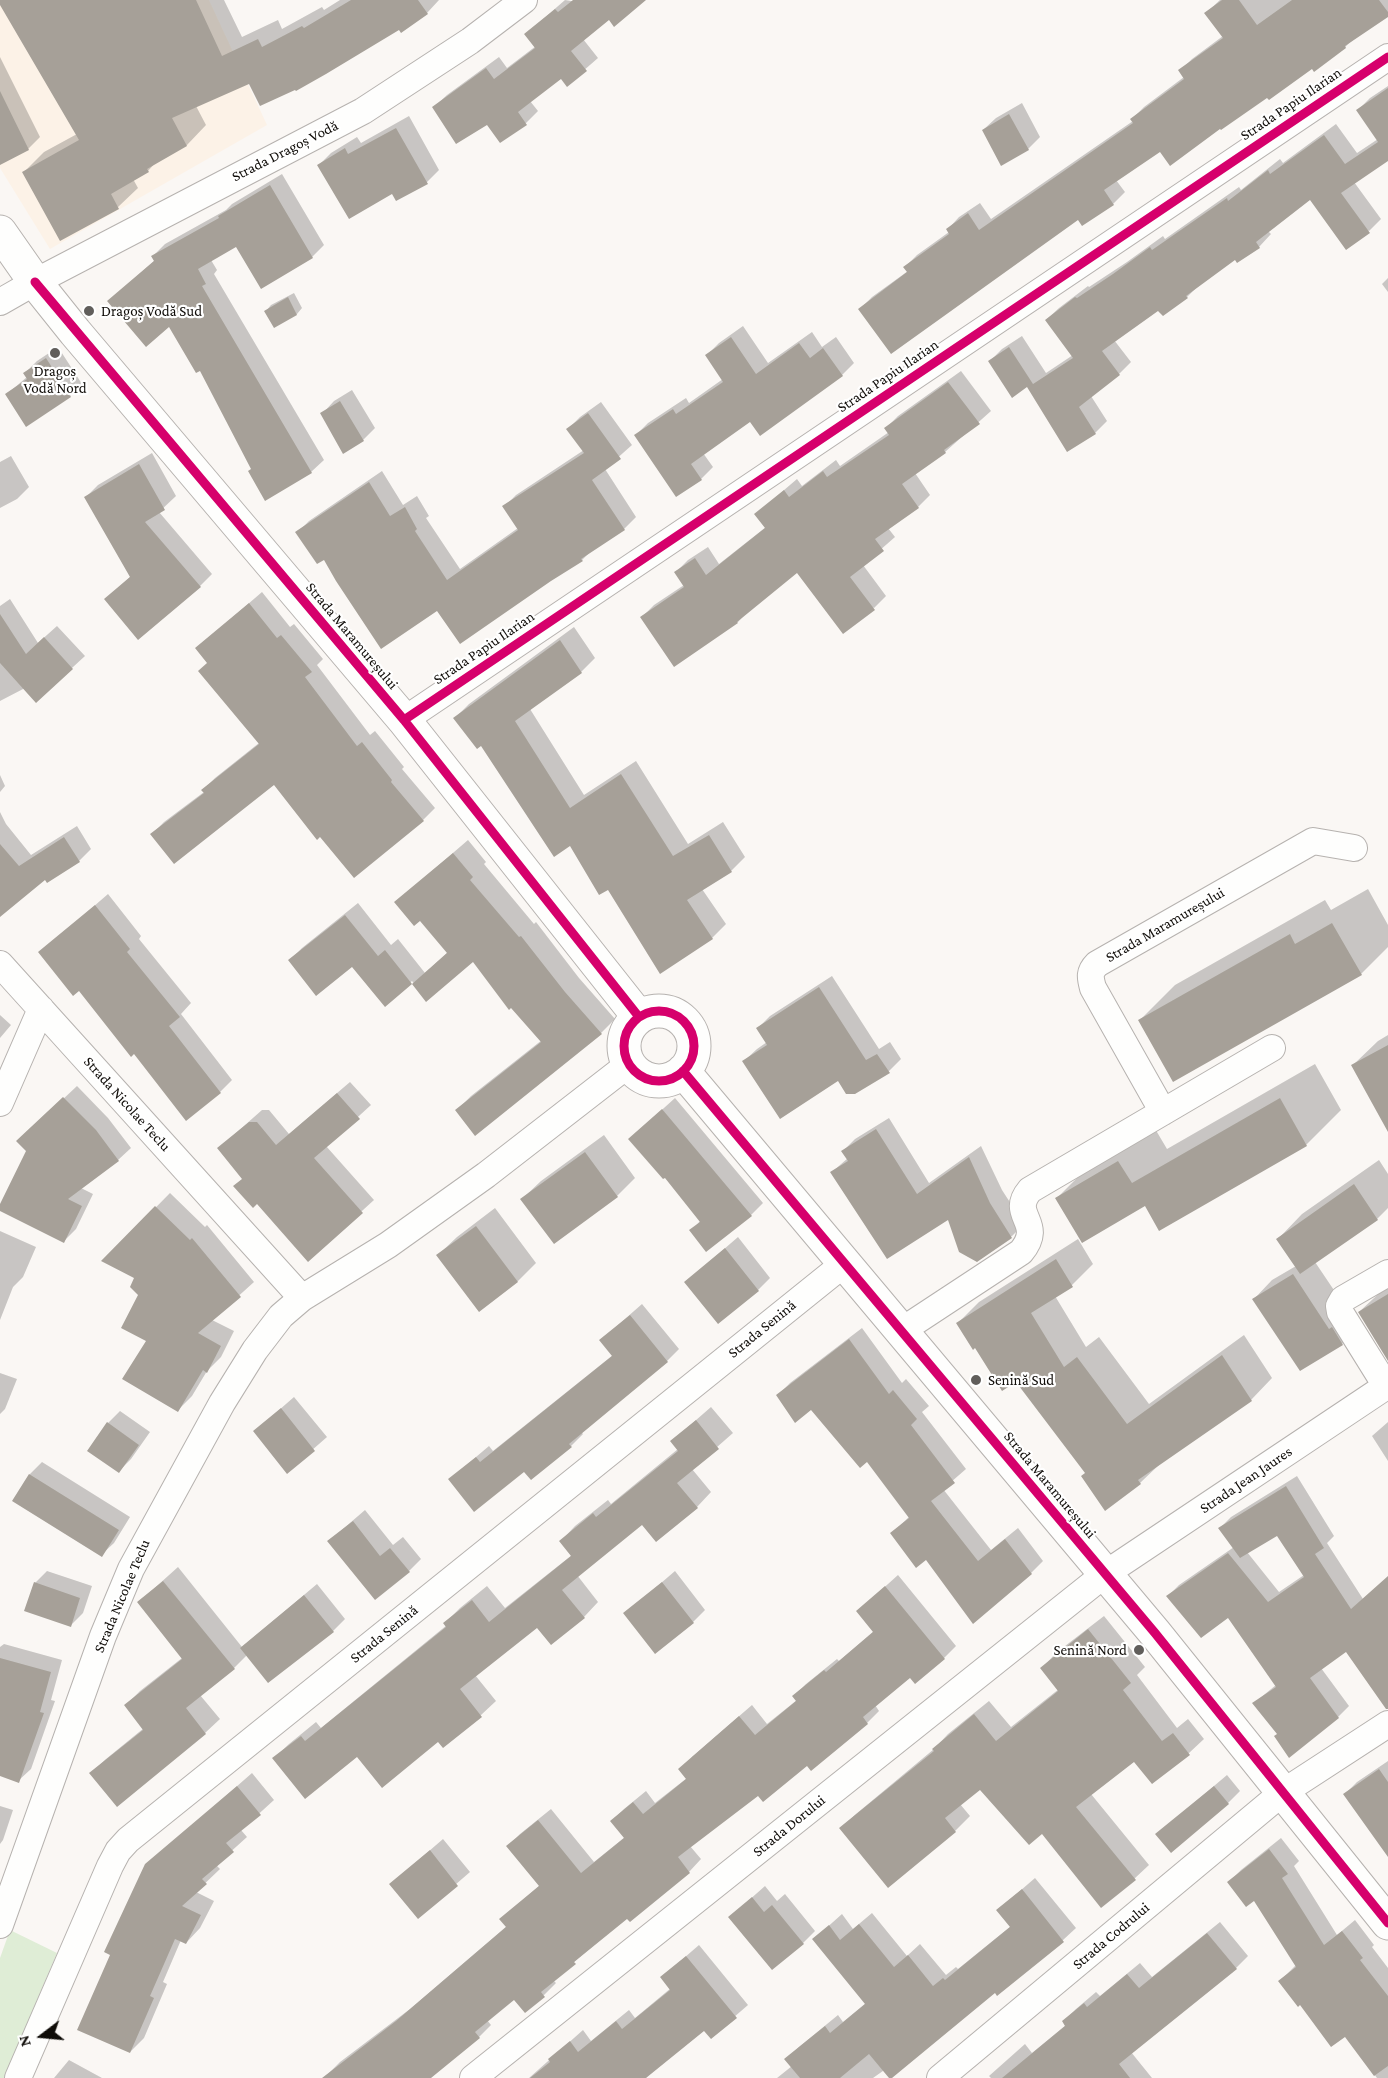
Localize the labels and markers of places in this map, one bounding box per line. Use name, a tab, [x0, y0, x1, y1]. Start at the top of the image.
place label: Dragoș Vodă Sud	[101, 302, 202, 320]
marker: Dragoș Vodă Sud	[82, 304, 96, 318]
marker: Dragoș Vodă Nord	[48, 346, 62, 360]
place label: Dragoș Vodă Nord	[23, 362, 87, 397]
place label: Senină Sud	[988, 1371, 1054, 1389]
marker: Senină Sud	[969, 1373, 983, 1387]
place label: Senină Nord	[1053, 1641, 1127, 1659]
marker: Senină Nord	[1132, 1643, 1146, 1657]

